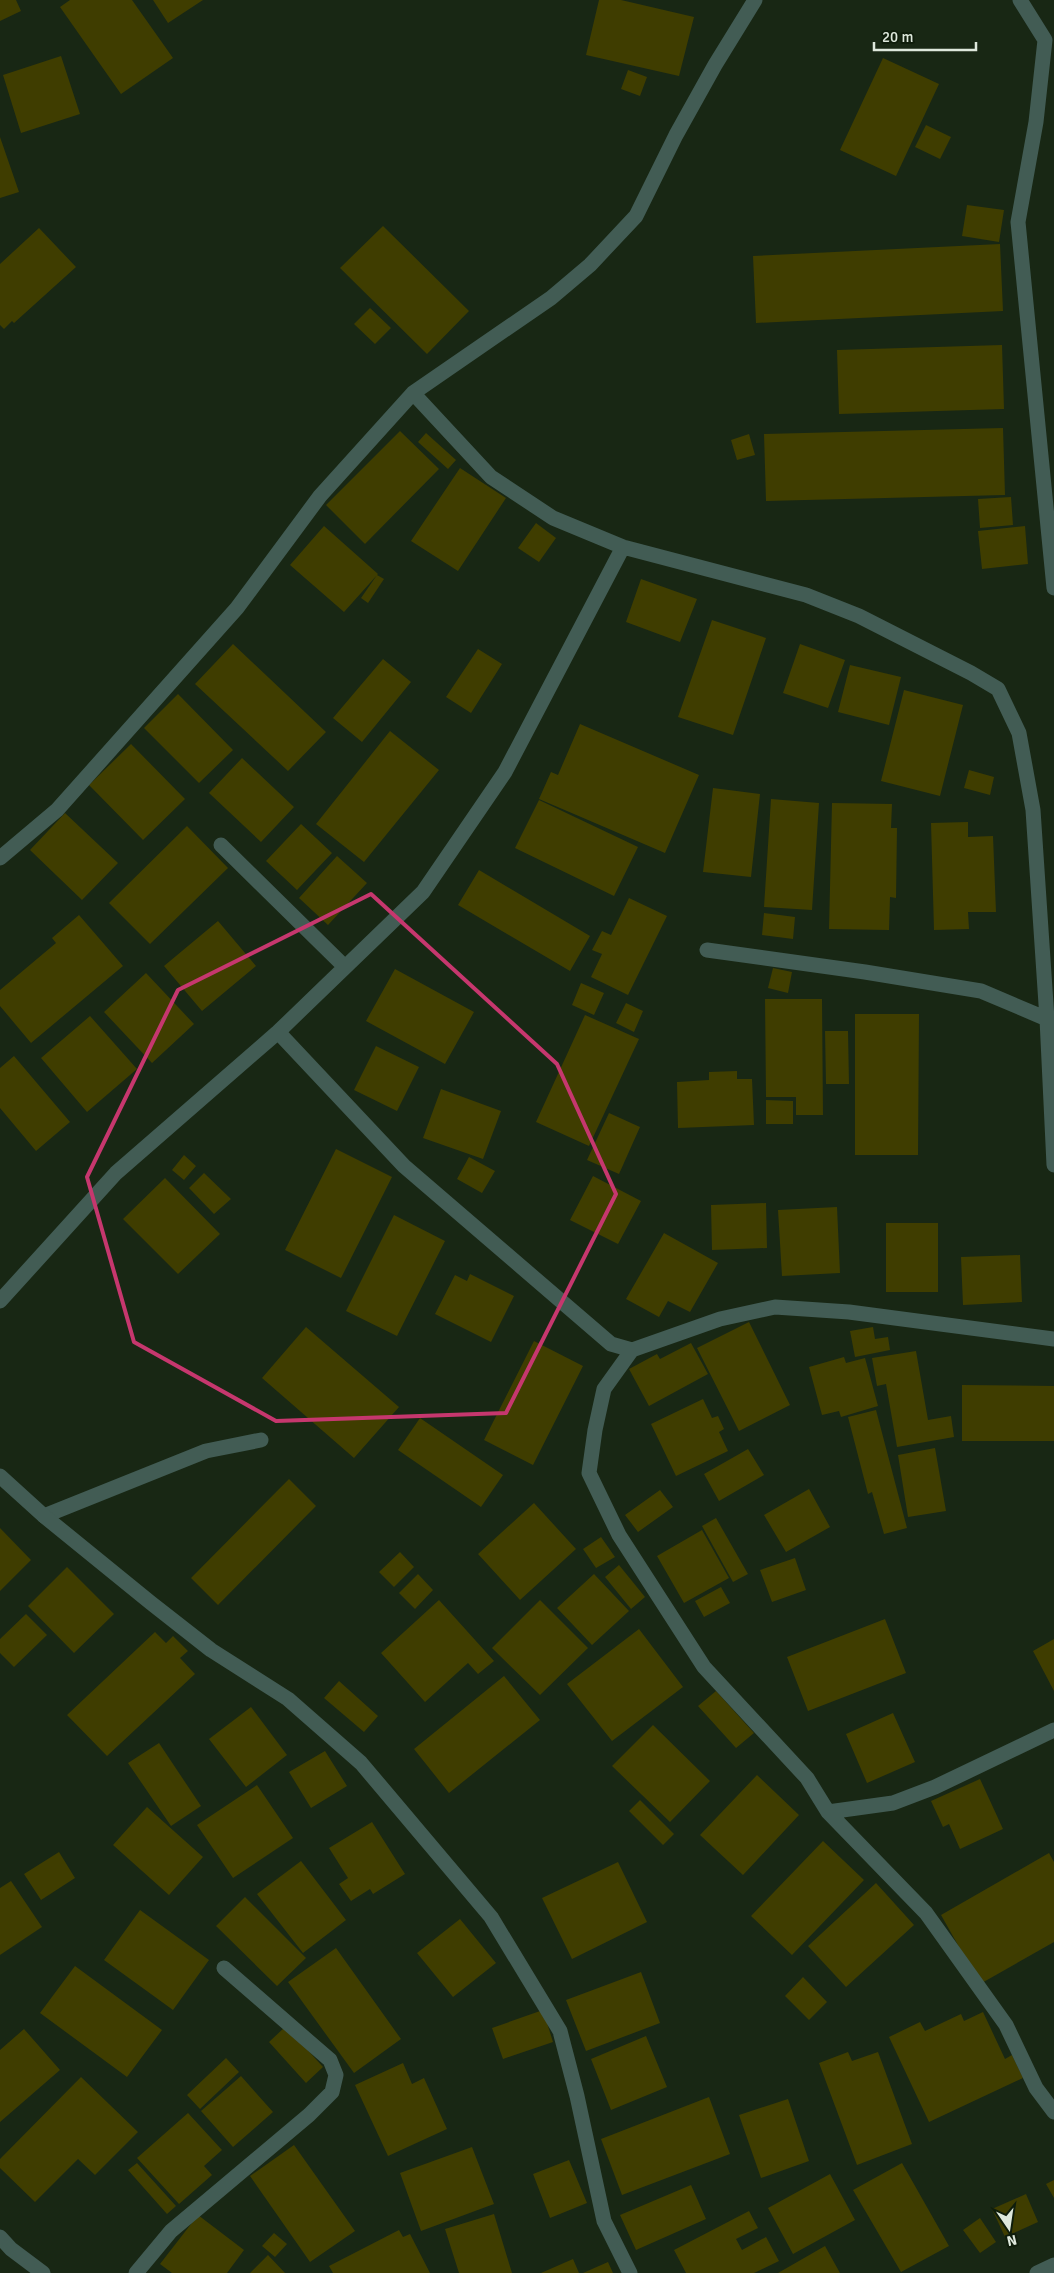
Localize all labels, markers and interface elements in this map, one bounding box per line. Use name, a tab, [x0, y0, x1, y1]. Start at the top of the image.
scale bar	[874, 20, 976, 52]
text: 20 m	[882, 28, 913, 46]
north arrow	[984, 2203, 1034, 2253]
text: N	[1005, 2231, 1018, 2250]

